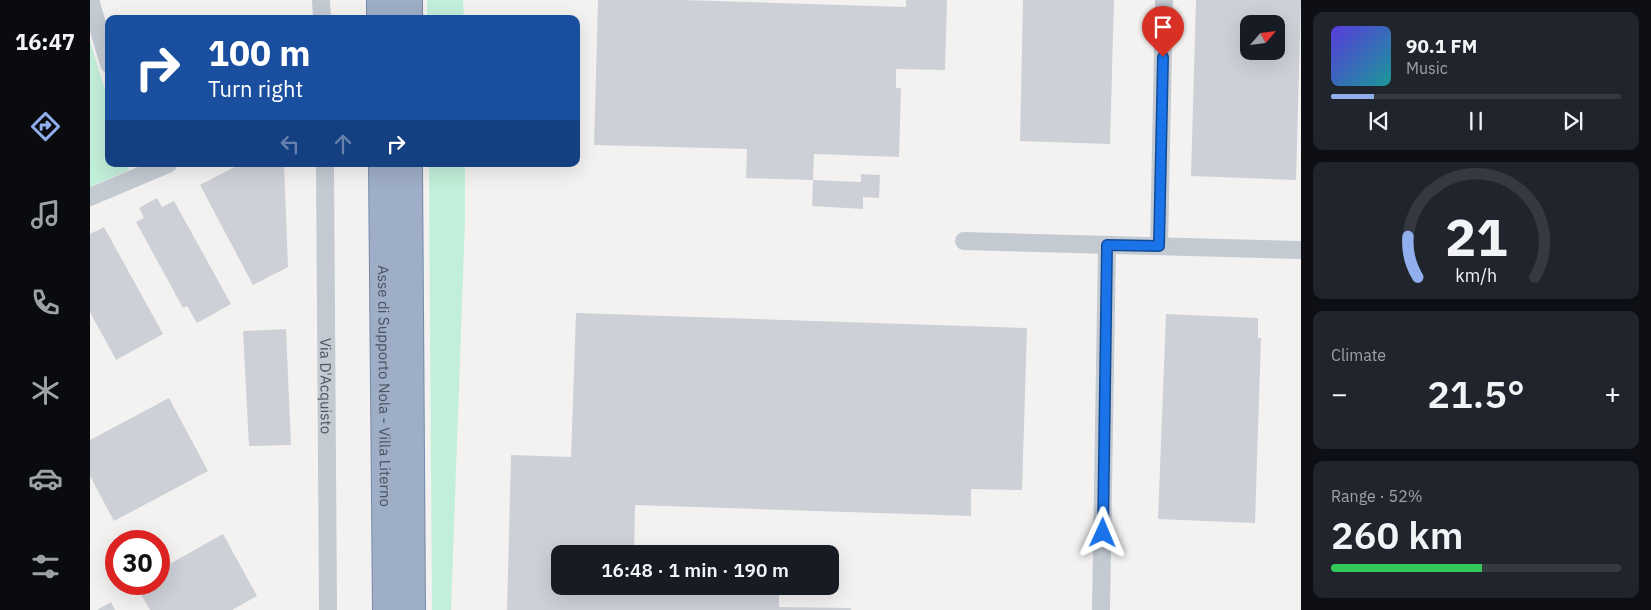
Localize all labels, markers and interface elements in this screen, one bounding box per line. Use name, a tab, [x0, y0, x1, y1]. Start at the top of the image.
pin	[1142, 6, 1184, 57]
icon: arrive	[1149, 13, 1177, 41]
north arrow	[1240, 15, 1285, 60]
map controls	[1240, 15, 1285, 60]
text: 16:47	[15, 27, 75, 56]
text: 100 m	[208, 30, 311, 76]
text: 90.1 FM	[1406, 34, 1477, 58]
icon: right	[125, 35, 190, 100]
text: Music	[1406, 58, 1448, 78]
text: Turn right	[208, 74, 303, 103]
icon: previous	[1365, 107, 1393, 135]
icon: pause	[1462, 107, 1490, 135]
icon: next	[1559, 107, 1587, 135]
icon: directions	[28, 109, 63, 144]
icon: left	[276, 130, 304, 158]
icon: ahead	[329, 130, 357, 158]
icon: right	[382, 130, 410, 158]
icon: music	[28, 197, 63, 232]
text: 21	[1445, 203, 1507, 270]
text: km/h	[1455, 264, 1497, 287]
street label: Asse di Supporto Nola - Villa Literno	[374, 265, 396, 507]
icon: phone	[28, 285, 63, 320]
street label: Via D'Acquisto	[317, 338, 336, 434]
text: Climate	[1331, 345, 1386, 365]
text: 21.5°	[1427, 369, 1525, 418]
icon: climate	[28, 373, 63, 408]
text: −	[1331, 375, 1348, 412]
text: +	[1604, 375, 1621, 412]
icon: car	[28, 461, 63, 496]
text: Range · 52%	[1331, 486, 1423, 506]
position arrow	[1076, 506, 1128, 558]
text: 260 km	[1331, 510, 1463, 559]
speed limit sign: 30	[105, 530, 170, 595]
icon: filters	[28, 549, 63, 584]
text: 16:48 · 1 min · 190 m	[601, 558, 789, 582]

